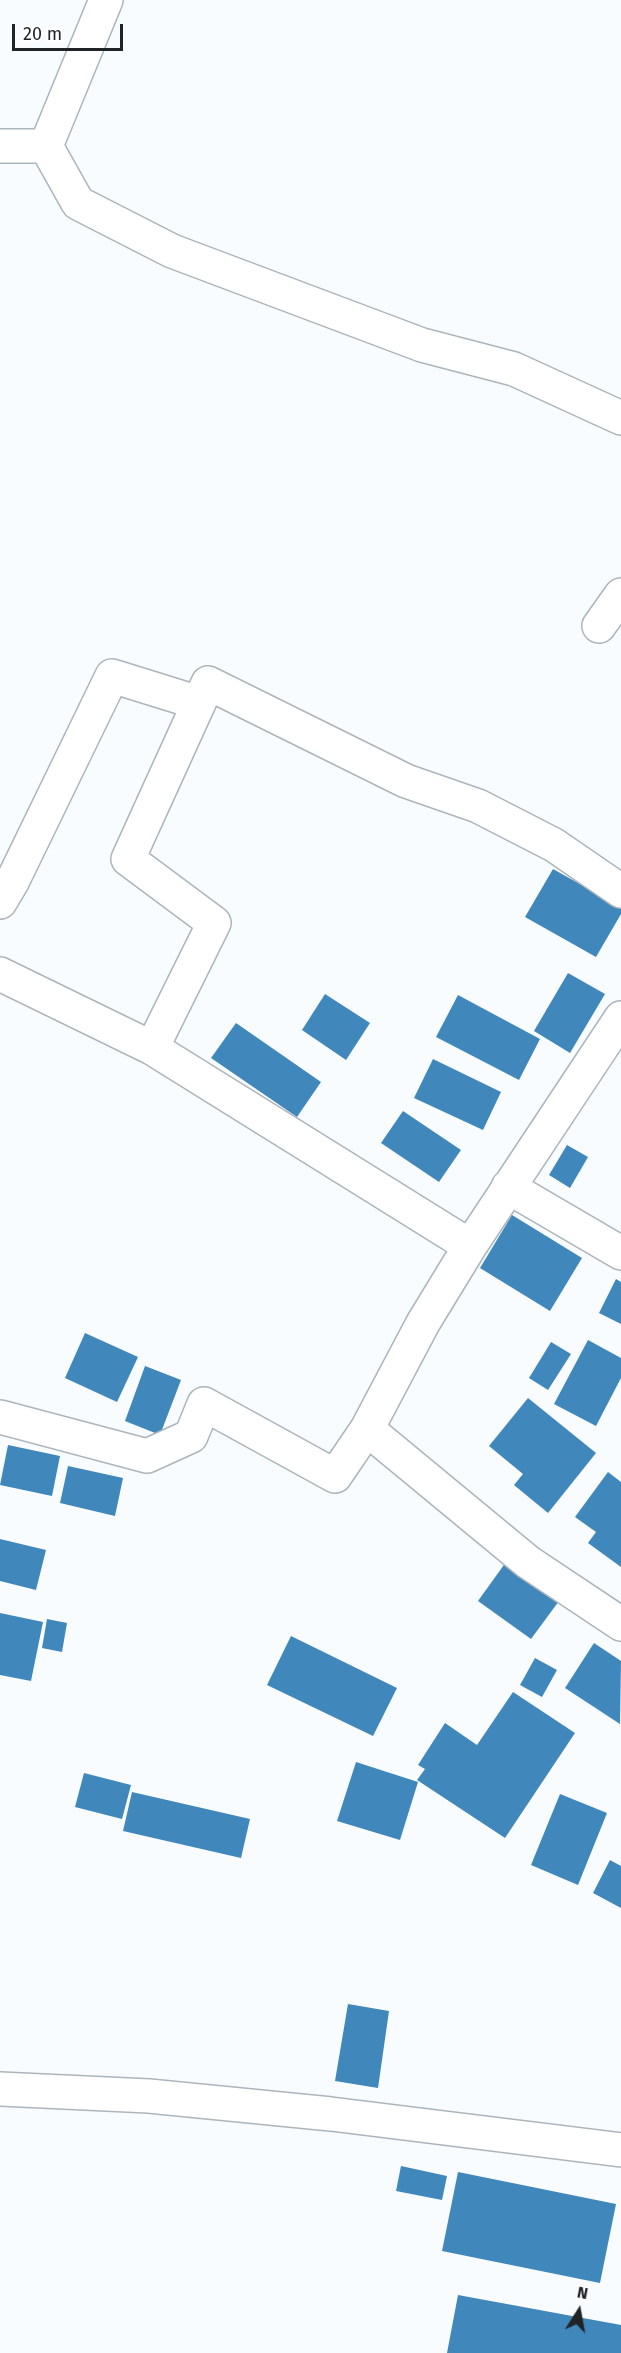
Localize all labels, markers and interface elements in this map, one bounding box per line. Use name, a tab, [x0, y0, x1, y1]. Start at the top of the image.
scale bar	[15, 12, 126, 50]
text: 20 m	[23, 23, 62, 45]
north arrow	[549, 2281, 609, 2341]
text: N	[576, 2283, 590, 2303]

